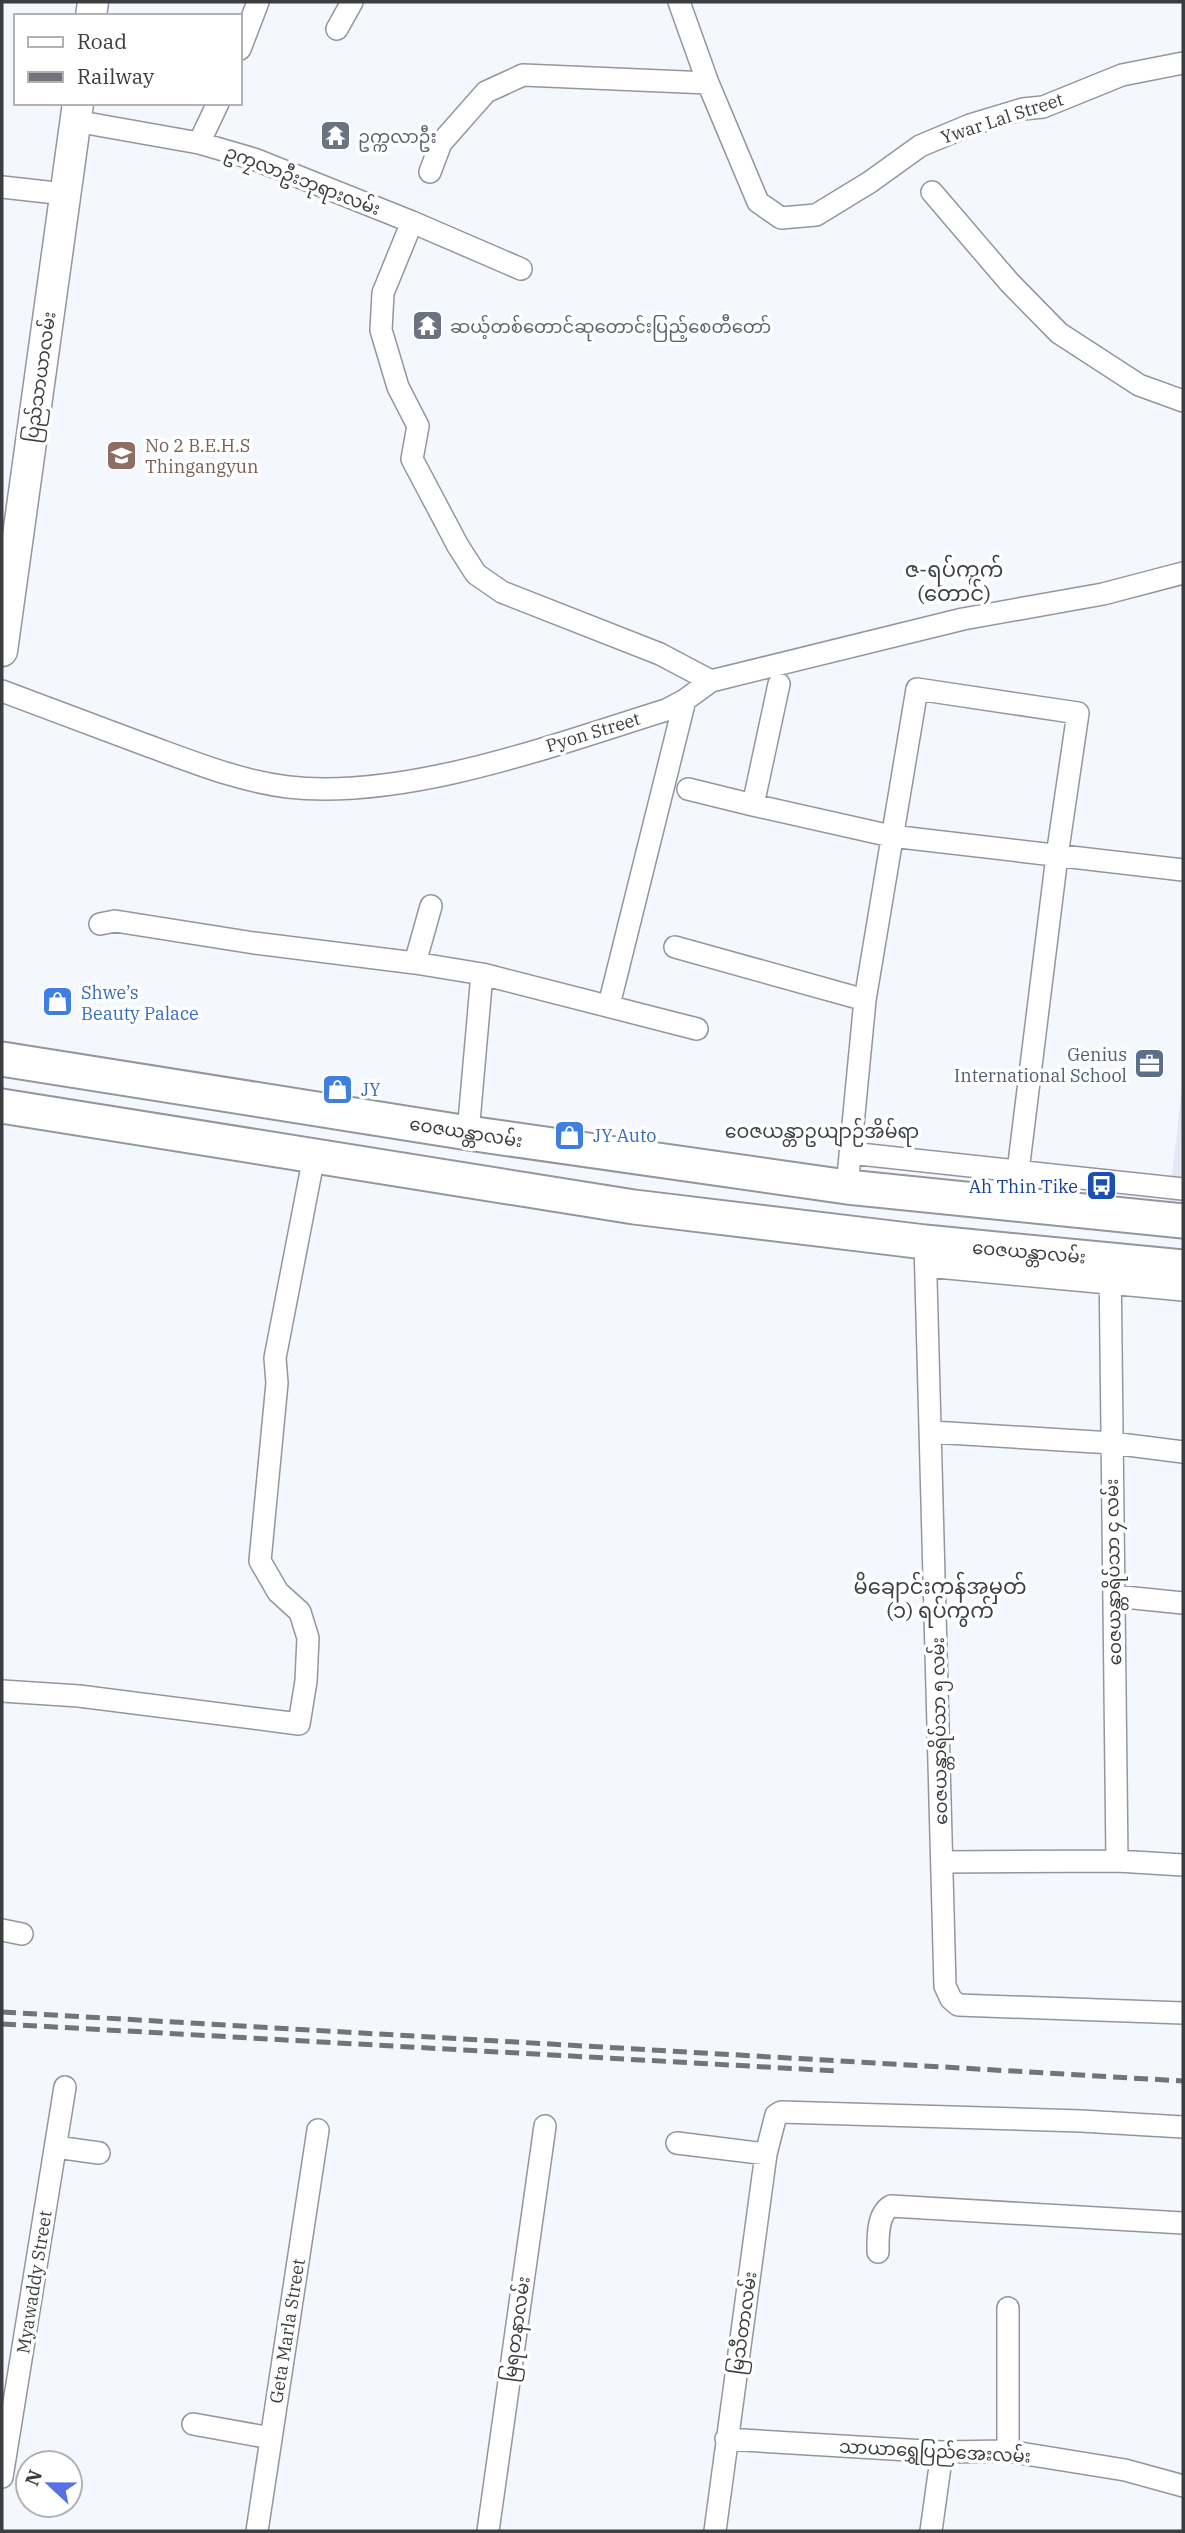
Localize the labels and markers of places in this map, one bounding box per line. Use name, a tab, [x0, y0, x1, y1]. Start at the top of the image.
temple icon: ဥက္ကလာဦး	[318, 119, 352, 153]
place label: ဥက္ကလာဦး	[358, 125, 437, 152]
temple icon: ဆယ့်တစ်တောင်ဆုတောင်းပြည့်စေတီတော်	[410, 309, 444, 343]
place label: ဆယ့်တစ်တောင်ဆုတောင်းပြည့်စေတီတော်	[450, 313, 771, 342]
place label: No 2 B.E.H.S Thingangyun	[145, 434, 258, 478]
school or university icon: No 2 B.E.H.S Thingangyun	[105, 438, 139, 472]
place label: Shwe’s Beauty Palace	[81, 981, 199, 1025]
shop icon: Shwe’s Beauty Palace	[41, 985, 75, 1019]
place label: Genius International School	[954, 1043, 1127, 1087]
office icon: Genius International School	[1133, 1047, 1167, 1081]
shop icon: JY	[321, 1072, 355, 1106]
place label: JY	[361, 1078, 381, 1101]
shop icon: JY Auto	[553, 1118, 587, 1152]
place label: JY Auto	[593, 1124, 656, 1147]
bus stop icon: Ah Thin Tike	[1084, 1169, 1118, 1203]
place label: Ah Thin Tike	[969, 1175, 1078, 1198]

